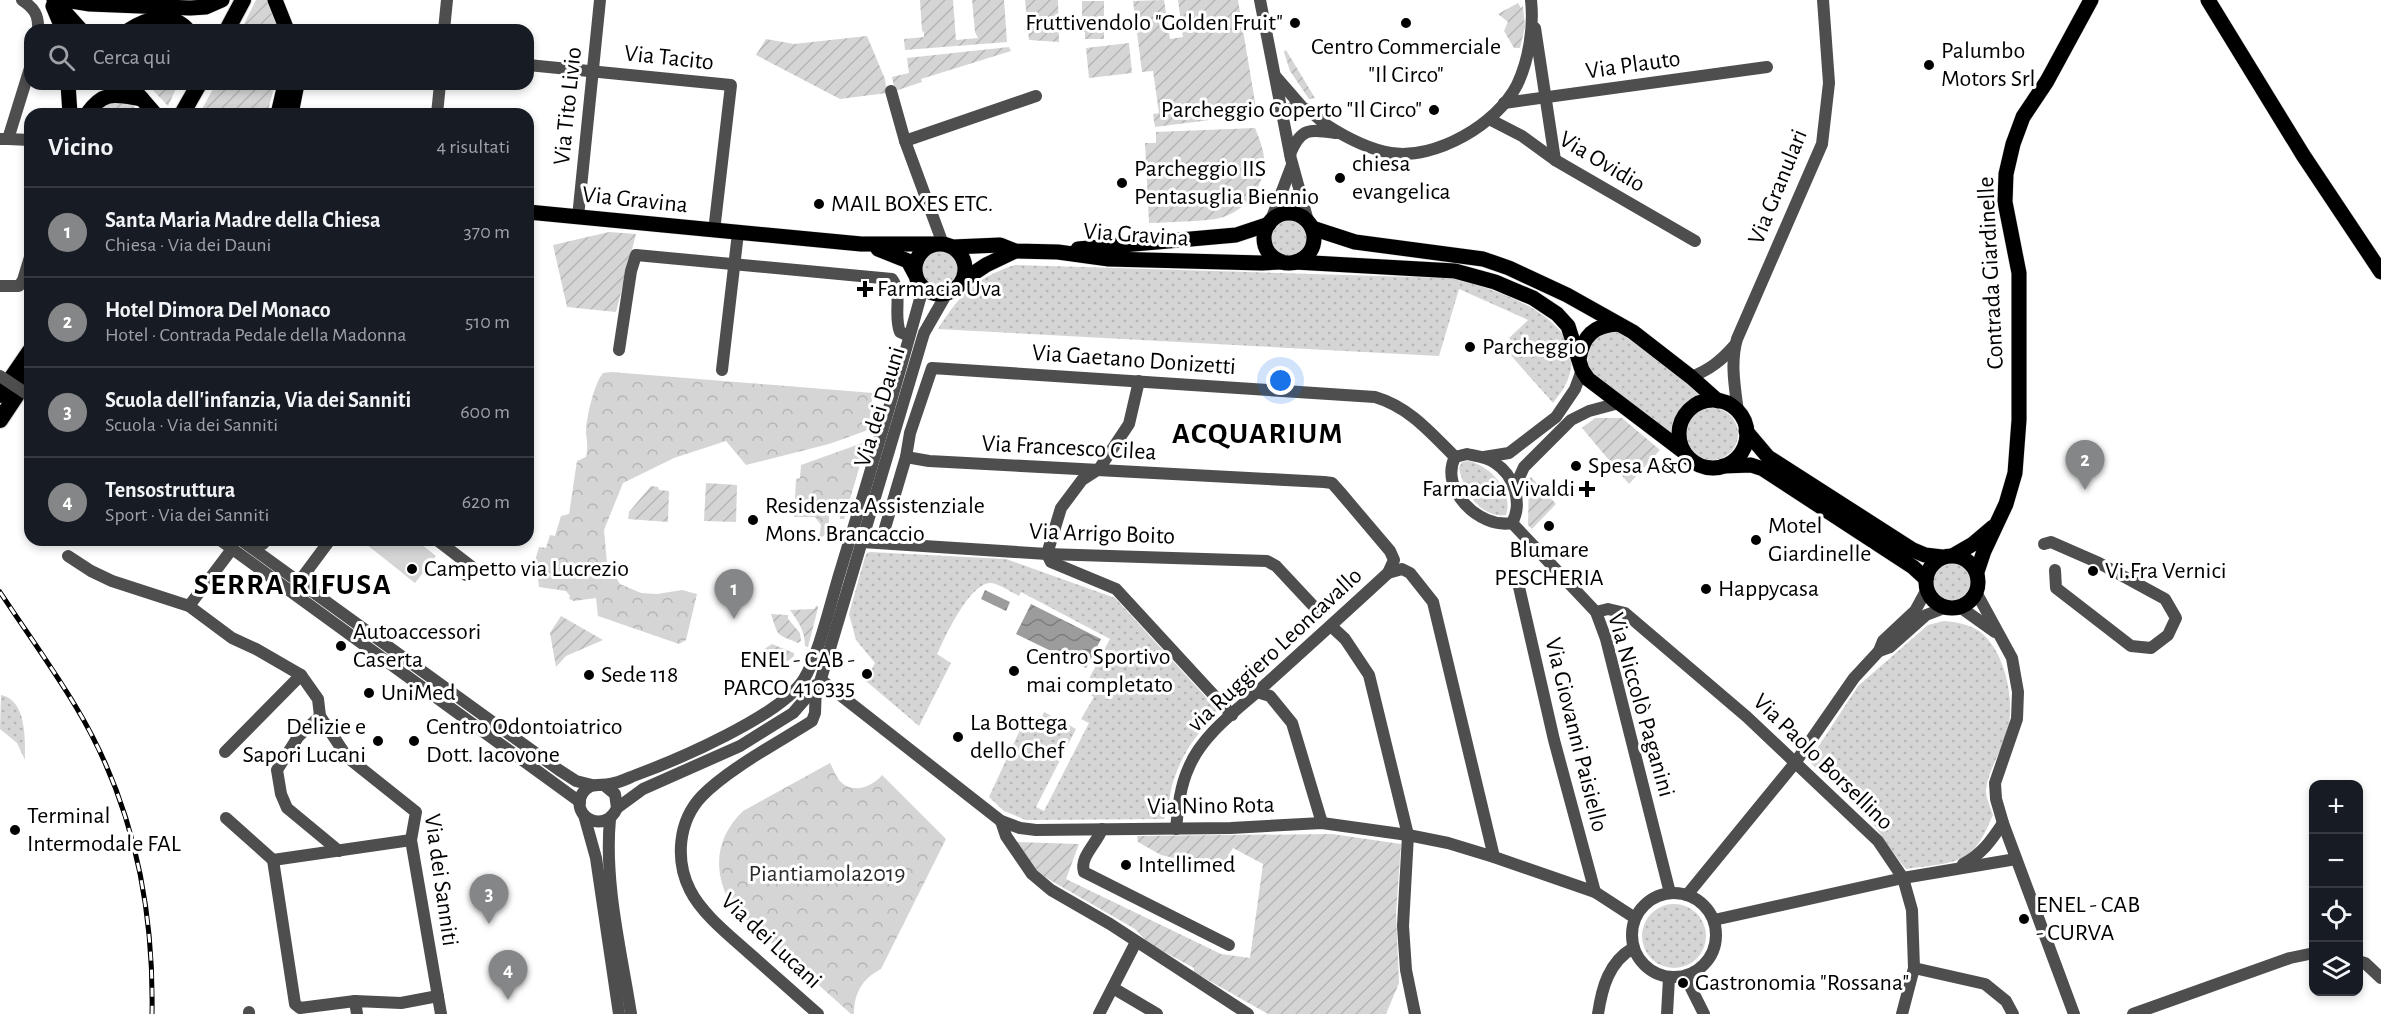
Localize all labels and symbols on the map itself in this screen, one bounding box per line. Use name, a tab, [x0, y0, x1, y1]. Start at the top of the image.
place label: Fruttivendolo "Golden Fruit"	[1025, 11, 1283, 35]
marker: Fruttivendolo "Golden Fruit"	[1288, 16, 1302, 30]
marker: Centro Commerciale "Il Circo"	[1399, 16, 1413, 30]
place label: Centro Commerciale "Il Circo"	[1311, 35, 1501, 87]
place label: Palumbo Motors Srl	[1941, 39, 2036, 91]
street label: Via Tacito	[623, 41, 715, 75]
street label: Via Tito Livio	[550, 46, 586, 166]
street label: Via Plauto	[1584, 46, 1682, 84]
marker: Palumbo Motors Srl	[1922, 58, 1936, 72]
place label: Parcheggio Coperto "Il Circo"	[1161, 98, 1422, 122]
marker: Parcheggio Coperto "Il Circo"	[1427, 103, 1441, 117]
street label: Via Granulari	[1744, 126, 1812, 248]
street label: Via Ovidio	[1555, 127, 1649, 197]
place label: chiesa evangelica	[1352, 152, 1451, 204]
place label: Parcheggio IIS Pentasuglia Biennio	[1134, 157, 1319, 209]
marker: chiesa evangelica	[1333, 171, 1347, 185]
marker: Parcheggio IIS Pentasuglia Biennio	[1115, 176, 1129, 190]
street label: Contrada Giardinelle	[1974, 176, 2008, 370]
street label: Via Gravina	[581, 183, 689, 217]
place label: MAIL BOXES ETC.	[831, 192, 993, 216]
marker: MAIL BOXES ETC.	[812, 197, 826, 211]
street label: Via Gravina	[1082, 219, 1190, 251]
place label: Farmacia Uva	[877, 277, 1002, 301]
marker: Farmacia Uva	[858, 282, 872, 296]
place label: Parcheggio	[1482, 335, 1586, 359]
marker: Parcheggio	[1463, 340, 1477, 354]
street label: Via Gaetano Donizetti	[1031, 341, 1237, 379]
street label: Via dei Dauni	[850, 344, 910, 470]
your location	[1266, 366, 1295, 395]
district label: ACQUARIUM	[1172, 419, 1344, 449]
street label: Via Francesco Cilea	[981, 431, 1157, 465]
pin: 2	[2066, 440, 2104, 490]
place label: Spesa A&O	[1588, 454, 1692, 478]
marker: Spesa A&O	[1569, 459, 1583, 473]
place label: Farmacia Vivaldi	[1422, 477, 1575, 501]
marker: Farmacia Vivaldi	[1580, 482, 1594, 496]
place label: Residenza Assistenziale Mons. Brancaccio	[765, 494, 985, 546]
marker: Residenza Assistenziale Mons. Brancaccio	[746, 513, 760, 527]
place label: Motel Giardinelle	[1768, 514, 1871, 566]
street label: Via Arrigo Boito	[1029, 519, 1175, 549]
marker: Blumare PESCHERIA	[1542, 519, 1556, 533]
marker: Motel Giardinelle	[1749, 533, 1763, 547]
place label: Blumare PESCHERIA	[1494, 538, 1604, 590]
place label: Campetto via Lucrezio	[424, 557, 629, 581]
place label: Vi.Fra Vernici	[2105, 559, 2226, 583]
marker: Campetto via Lucrezio	[405, 562, 419, 576]
street label: via Ruggiero Leoncavallo	[1183, 563, 1367, 737]
marker: Vi.Fra Vernici	[2086, 564, 2100, 578]
district label: SERRA RIFUSA	[194, 570, 392, 600]
pin: 1	[714, 570, 754, 619]
place label: Happycasa	[1718, 577, 1819, 601]
marker: Happycasa	[1699, 582, 1713, 596]
street label: Via Niccolò Paganini	[1603, 610, 1679, 800]
place label: Autoaccessori Caserta	[353, 620, 481, 672]
street label: Via Giovanni Paisiello	[1540, 635, 1612, 835]
marker: Autoaccessori Caserta	[334, 639, 348, 653]
place label: Centro Sportivo mai completato	[1026, 645, 1173, 697]
place label: ENEL - CAB - PARCO 410335	[723, 648, 855, 700]
place label: Sede 118	[601, 663, 678, 687]
marker: Centro Sportivo mai completato	[1007, 664, 1021, 678]
marker: ENEL - CAB - PARCO 410335	[860, 667, 874, 681]
marker: Sede 118	[582, 668, 596, 682]
place label: UniMed	[381, 681, 456, 705]
marker: UniMed	[362, 686, 376, 700]
street label: Via Paolo Borsellino	[1748, 689, 1898, 835]
place label: La Bottega dello Chef	[970, 711, 1068, 763]
place label: Delizie e Sapori Lucani	[243, 715, 366, 767]
place label: Centro Odontoiatrico Dott. Iacovone	[426, 715, 622, 767]
marker: La Bottega dello Chef	[951, 730, 965, 744]
marker: Delizie e Sapori Lucani	[371, 734, 385, 748]
marker: Centro Odontoiatrico Dott. Iacovone	[407, 734, 421, 748]
street label: Via Nino Rota	[1147, 793, 1275, 819]
place label: Terminal Intermodale FAL	[27, 804, 181, 856]
street label: Via dei Sanniti	[420, 812, 462, 948]
marker: Terminal Intermodale FAL	[8, 823, 22, 837]
place label: Intellimed	[1138, 853, 1235, 877]
marker: Intellimed	[1119, 858, 1133, 872]
park label: Piantiamola2019	[749, 862, 905, 886]
pin: 3	[470, 874, 508, 924]
street label: Via dei Lucani	[716, 889, 826, 993]
place label: ENEL - CAB - CURVA	[2036, 893, 2140, 945]
marker: ENEL - CAB - CURVA	[2017, 912, 2031, 926]
pin: 4	[488, 950, 528, 1000]
place label: Gastronomia "Rossana"	[1695, 971, 1909, 995]
marker: Gastronomia "Rossana"	[1676, 976, 1690, 990]

